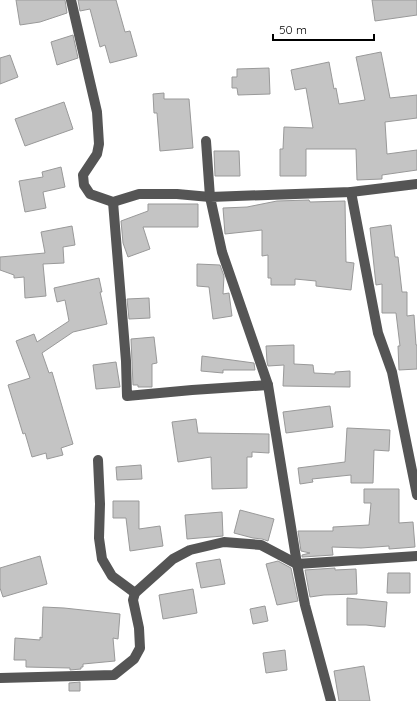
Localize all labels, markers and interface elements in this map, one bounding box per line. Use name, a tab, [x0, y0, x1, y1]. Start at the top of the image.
scale bar	[273, 16, 374, 42]
text: 50 m	[279, 22, 307, 37]

